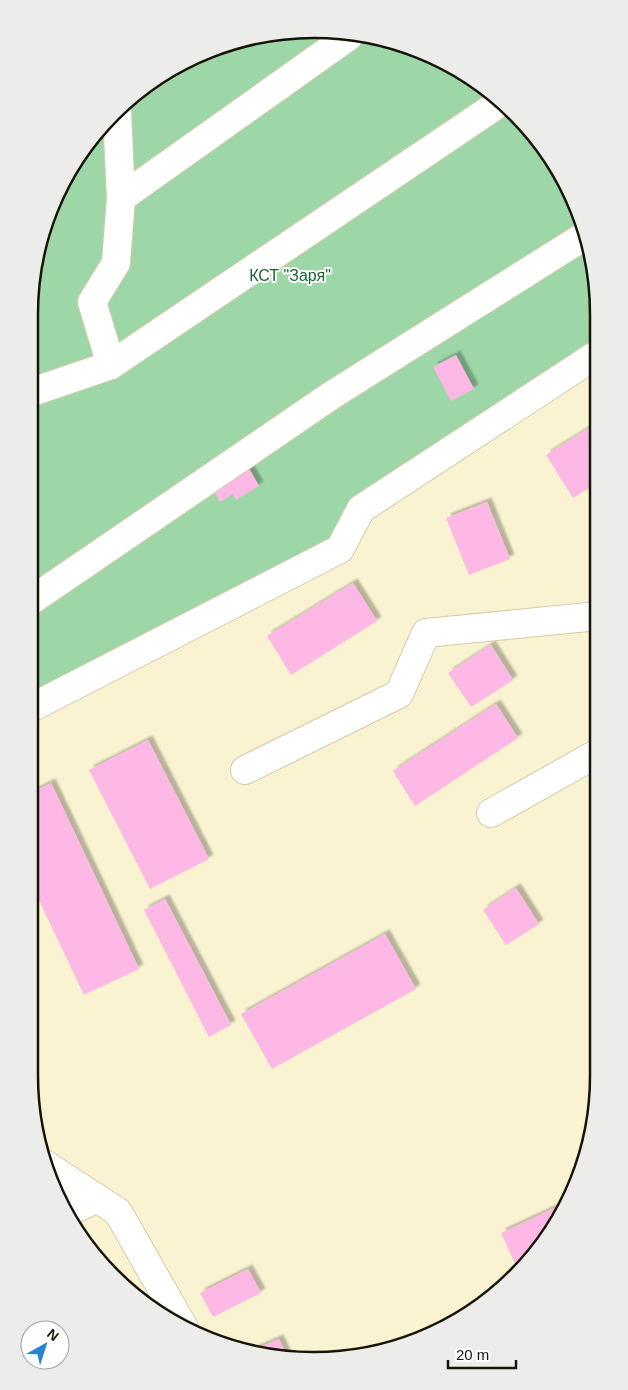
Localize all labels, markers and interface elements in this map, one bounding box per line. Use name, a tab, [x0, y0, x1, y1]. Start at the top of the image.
park label: КСТ "Заря"	[249, 267, 331, 284]
north arrow	[20, 1320, 70, 1370]
text: N	[44, 1325, 62, 1344]
scale bar	[448, 1338, 516, 1370]
text: 20 m	[456, 1346, 489, 1363]

